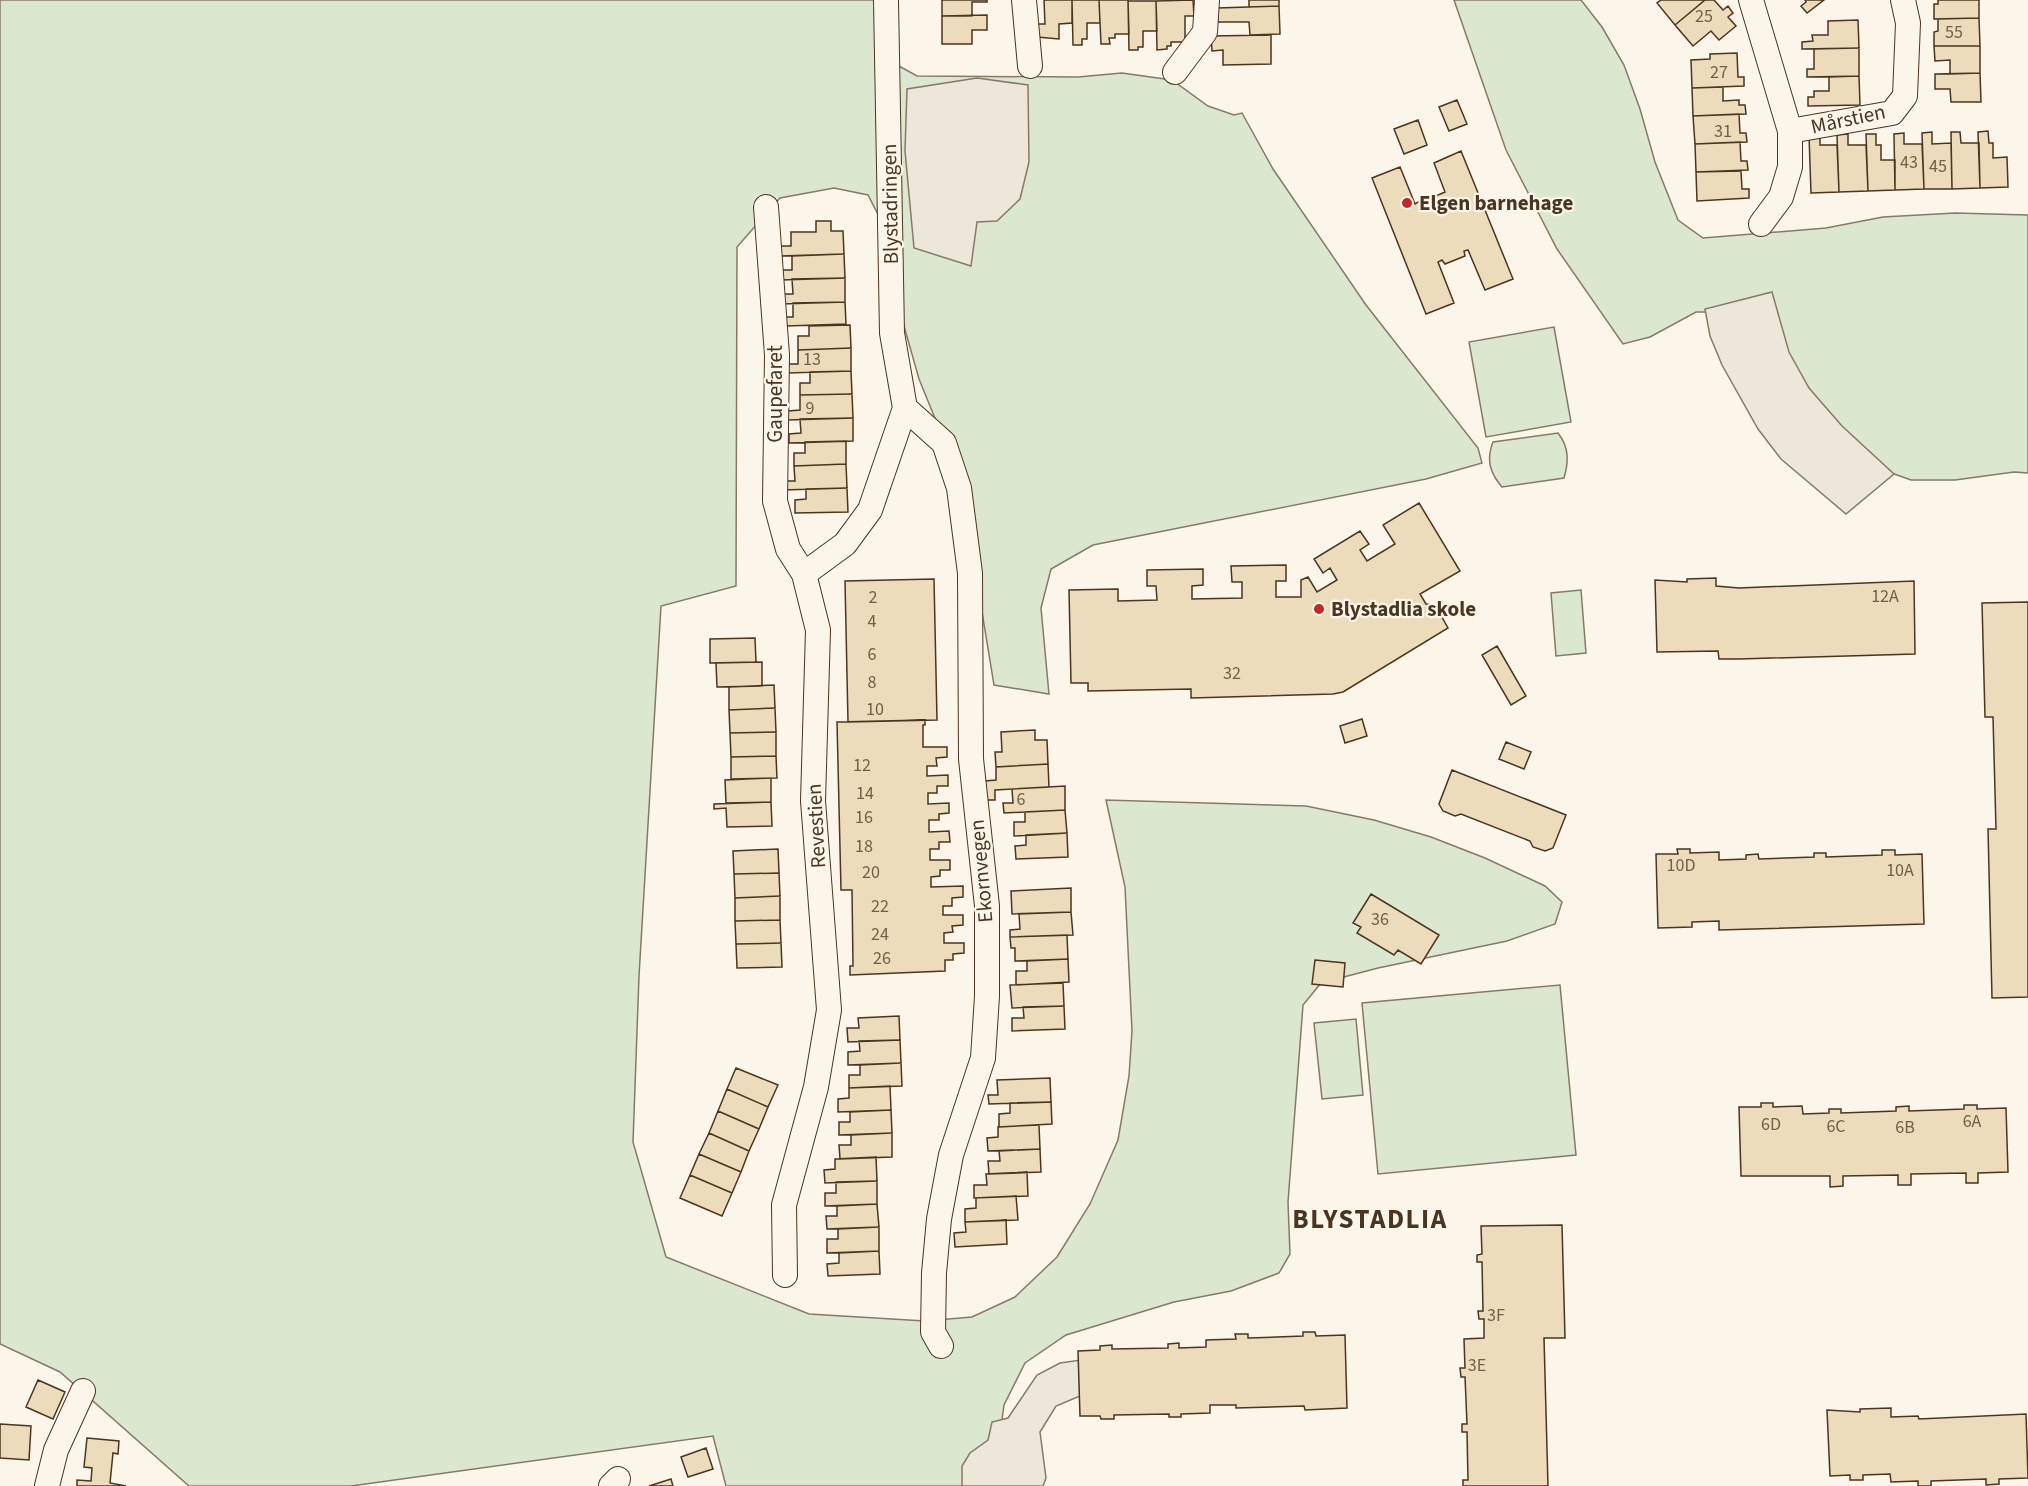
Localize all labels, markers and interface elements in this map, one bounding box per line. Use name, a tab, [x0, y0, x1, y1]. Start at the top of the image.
house number: 25	[1695, 4, 1713, 29]
house number: 55	[1945, 20, 1963, 45]
house number: 27	[1710, 60, 1728, 85]
street label: Mårstien	[1808, 96, 1888, 142]
house number: 31	[1714, 119, 1732, 144]
street label: Blystadringen	[874, 143, 906, 265]
house number: 43	[1900, 150, 1918, 175]
house number: 45	[1929, 154, 1947, 179]
place label: Elgen barnehage	[1419, 188, 1573, 218]
marker: Elgen barnehage	[1400, 196, 1414, 210]
street label: Gaupefaret	[760, 345, 790, 443]
house number: 13	[803, 347, 821, 372]
house number: 9	[806, 396, 815, 421]
house number: 12A	[1871, 584, 1899, 609]
house number: 2	[869, 585, 878, 610]
place label: Blystadlia skole	[1331, 594, 1476, 624]
marker: Blystadlia skole	[1312, 602, 1326, 616]
house number: 4	[868, 609, 877, 634]
house number: 6	[868, 642, 877, 667]
house number: 32	[1223, 661, 1241, 686]
house number: 8	[868, 670, 877, 695]
house number: 10	[866, 697, 884, 722]
house number: 12	[853, 753, 871, 778]
house number: 14	[856, 781, 874, 806]
street label: Revestien	[799, 783, 833, 869]
house number: 6	[1017, 787, 1026, 812]
house number: 16	[855, 805, 873, 830]
street label: Ekornvegen	[962, 818, 1000, 924]
house number: 18	[855, 834, 873, 859]
house number: 10D	[1667, 853, 1695, 878]
house number: 10A	[1886, 858, 1914, 883]
house number: 20	[862, 860, 880, 885]
house number: 22	[871, 894, 889, 919]
house number: 36	[1371, 907, 1389, 932]
house number: 24	[871, 922, 889, 947]
house number: 26	[873, 946, 891, 971]
house number: 6A	[1963, 1109, 1982, 1134]
house number: 6D	[1761, 1112, 1781, 1137]
house number: 6C	[1826, 1114, 1846, 1139]
house number: 6B	[1895, 1115, 1915, 1140]
district label: BLYSTADLIA	[1292, 1200, 1448, 1239]
house number: 3F	[1487, 1303, 1505, 1328]
house number: 3E	[1468, 1353, 1486, 1378]

